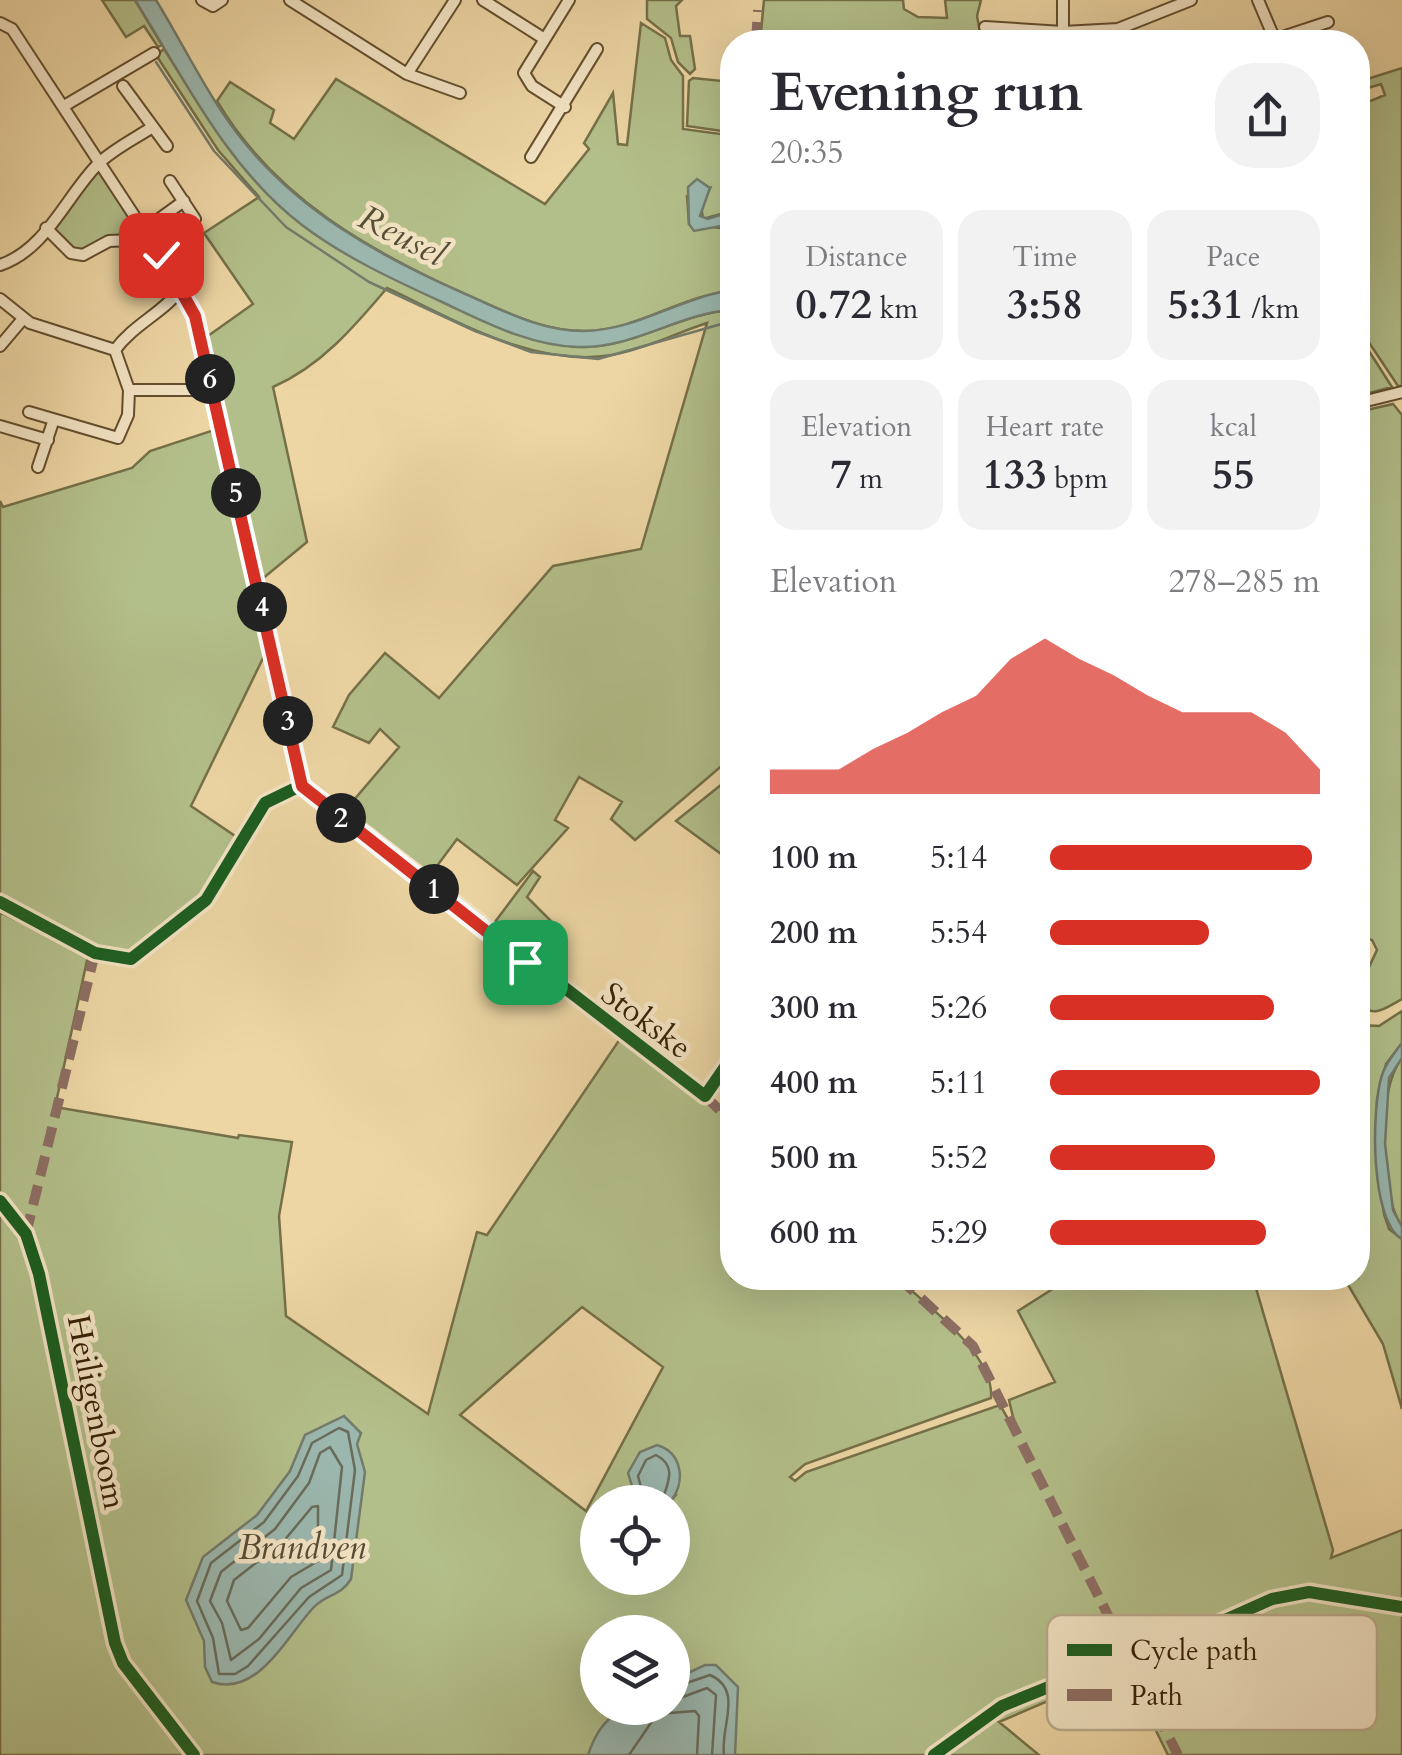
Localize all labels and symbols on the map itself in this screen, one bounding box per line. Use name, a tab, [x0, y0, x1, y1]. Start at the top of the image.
water label: Reusel	[350, 194, 455, 279]
pin	[119, 213, 204, 298]
pin: 6	[185, 354, 235, 404]
pin: 5	[211, 468, 261, 518]
pin: 4	[237, 582, 287, 632]
pin: 3	[263, 696, 313, 746]
pin: 2	[316, 793, 366, 843]
pin: 1	[409, 864, 459, 914]
pin	[483, 920, 568, 1005]
street label: Stokske	[592, 972, 700, 1070]
street label: Heiligenboom	[56, 1311, 136, 1513]
water label: Brandven	[238, 1524, 366, 1572]
legend	[1047, 1615, 1377, 1730]
text: Cycle path	[1130, 1632, 1258, 1670]
text: Path	[1130, 1677, 1183, 1715]

